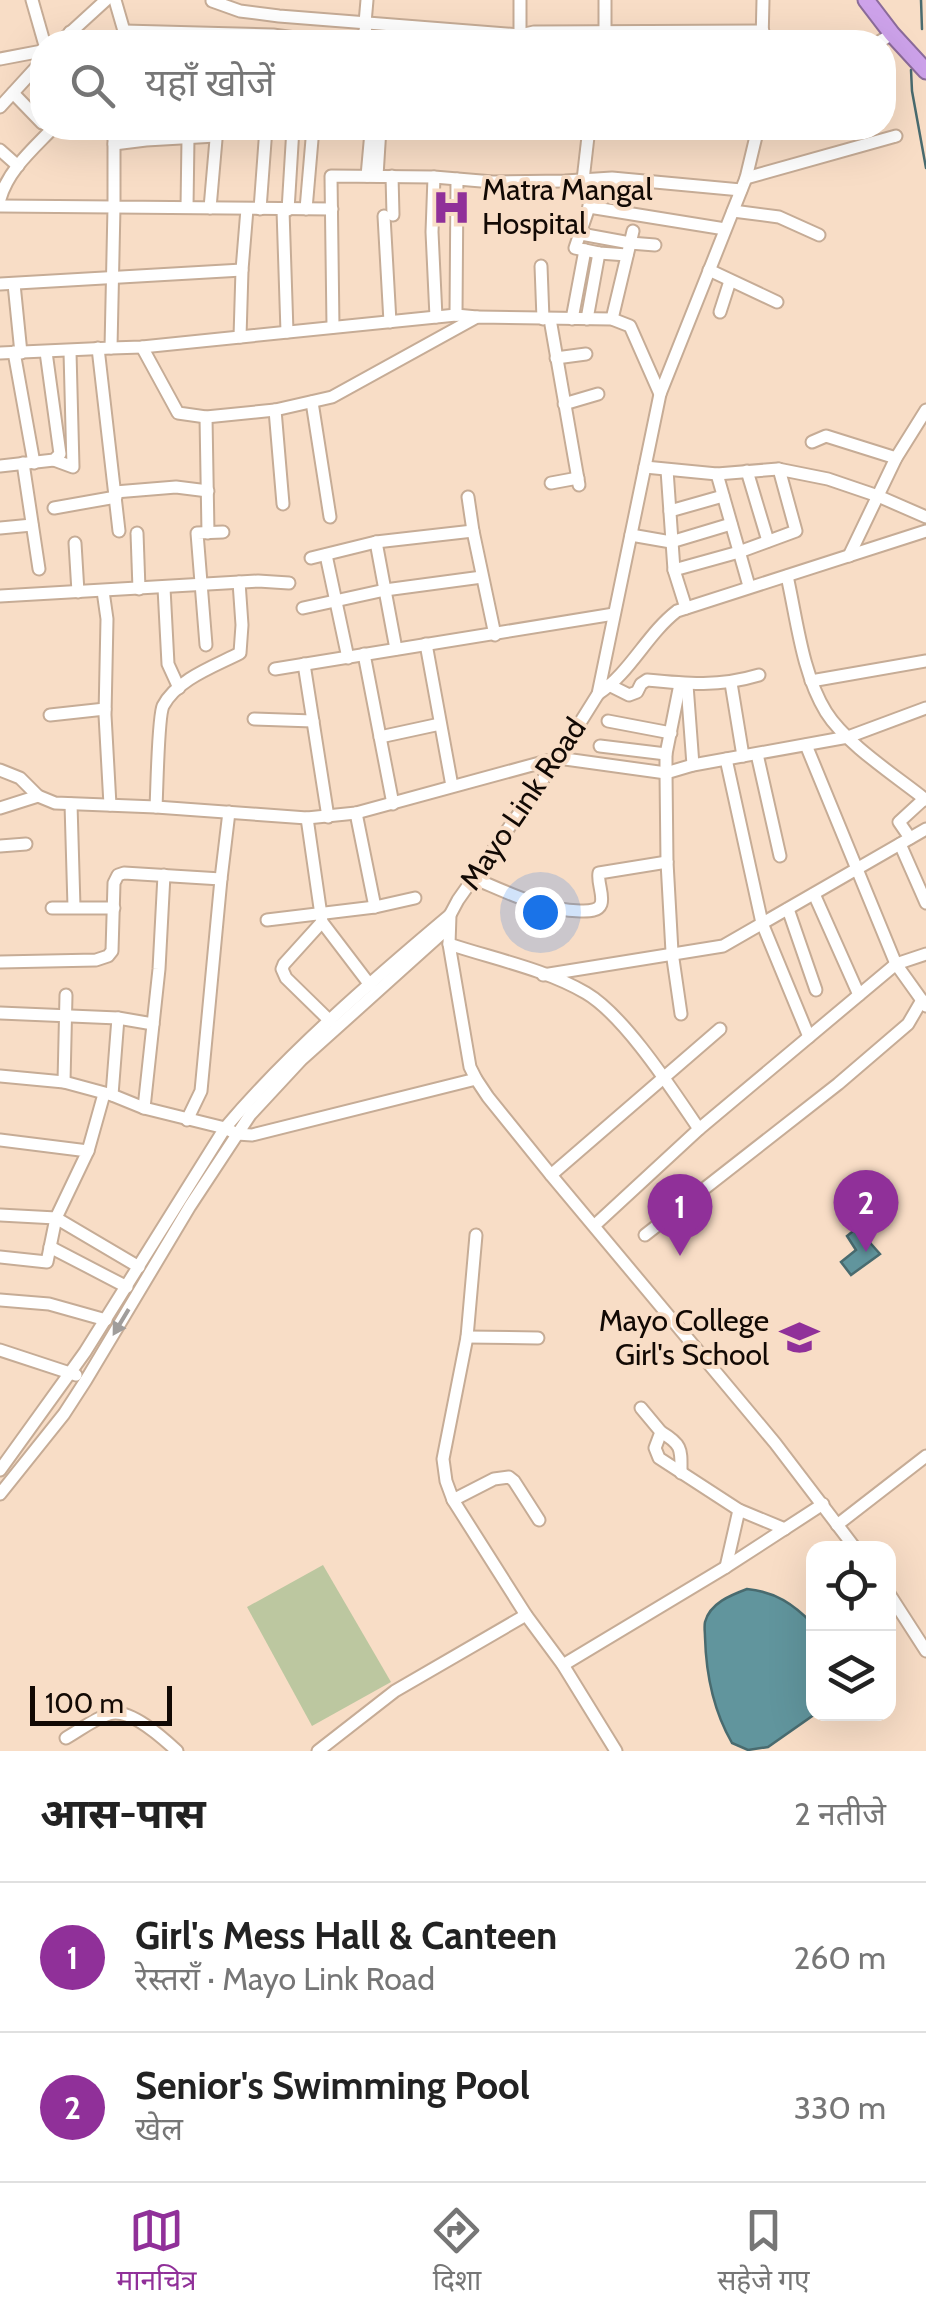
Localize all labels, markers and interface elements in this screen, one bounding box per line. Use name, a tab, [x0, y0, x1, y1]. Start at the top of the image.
search box	[30, 30, 896, 140]
icon: search	[65, 58, 120, 113]
text: यहाँ खोजें	[145, 59, 275, 106]
place label: Matra Mangal Hospital	[482, 171, 653, 242]
hospital icon: Matra Mangal Hospital	[431, 186, 473, 228]
street label: Mayo Link Road	[451, 711, 594, 897]
your location	[515, 887, 566, 938]
pin: 2	[834, 1170, 898, 1252]
pin: 1	[648, 1174, 712, 1256]
place label: Mayo College Girl's School	[599, 1302, 769, 1373]
one-way arrow	[113, 1308, 130, 1336]
school or university icon: Mayo College Girl's School	[778, 1317, 820, 1359]
map controls	[806, 1541, 896, 1721]
button: locate	[806, 1541, 896, 1631]
button: layers	[806, 1631, 896, 1721]
scale bar	[30, 1681, 172, 1726]
text: 100 m	[45, 1686, 124, 1720]
text: आस-पास	[40, 1787, 206, 1839]
text: 2 नतीजे	[794, 1794, 886, 1833]
text: Girl's Mess Hall & Canteen	[135, 1912, 557, 1959]
text: 1	[67, 1938, 78, 1977]
text: 260 m	[793, 1938, 886, 1977]
text: रेस्तराँ · Mayo Link Road	[135, 1959, 435, 1998]
text: Senior's Swimming Pool	[135, 2062, 530, 2109]
text: 2	[64, 2088, 81, 2127]
text: 330 m	[794, 2088, 886, 2127]
text: खेल	[135, 2109, 183, 2148]
tab: मानचित्र	[116, 2203, 197, 2301]
tab: दिशा	[429, 2203, 484, 2301]
tab: सहेजे गए	[717, 2203, 810, 2301]

